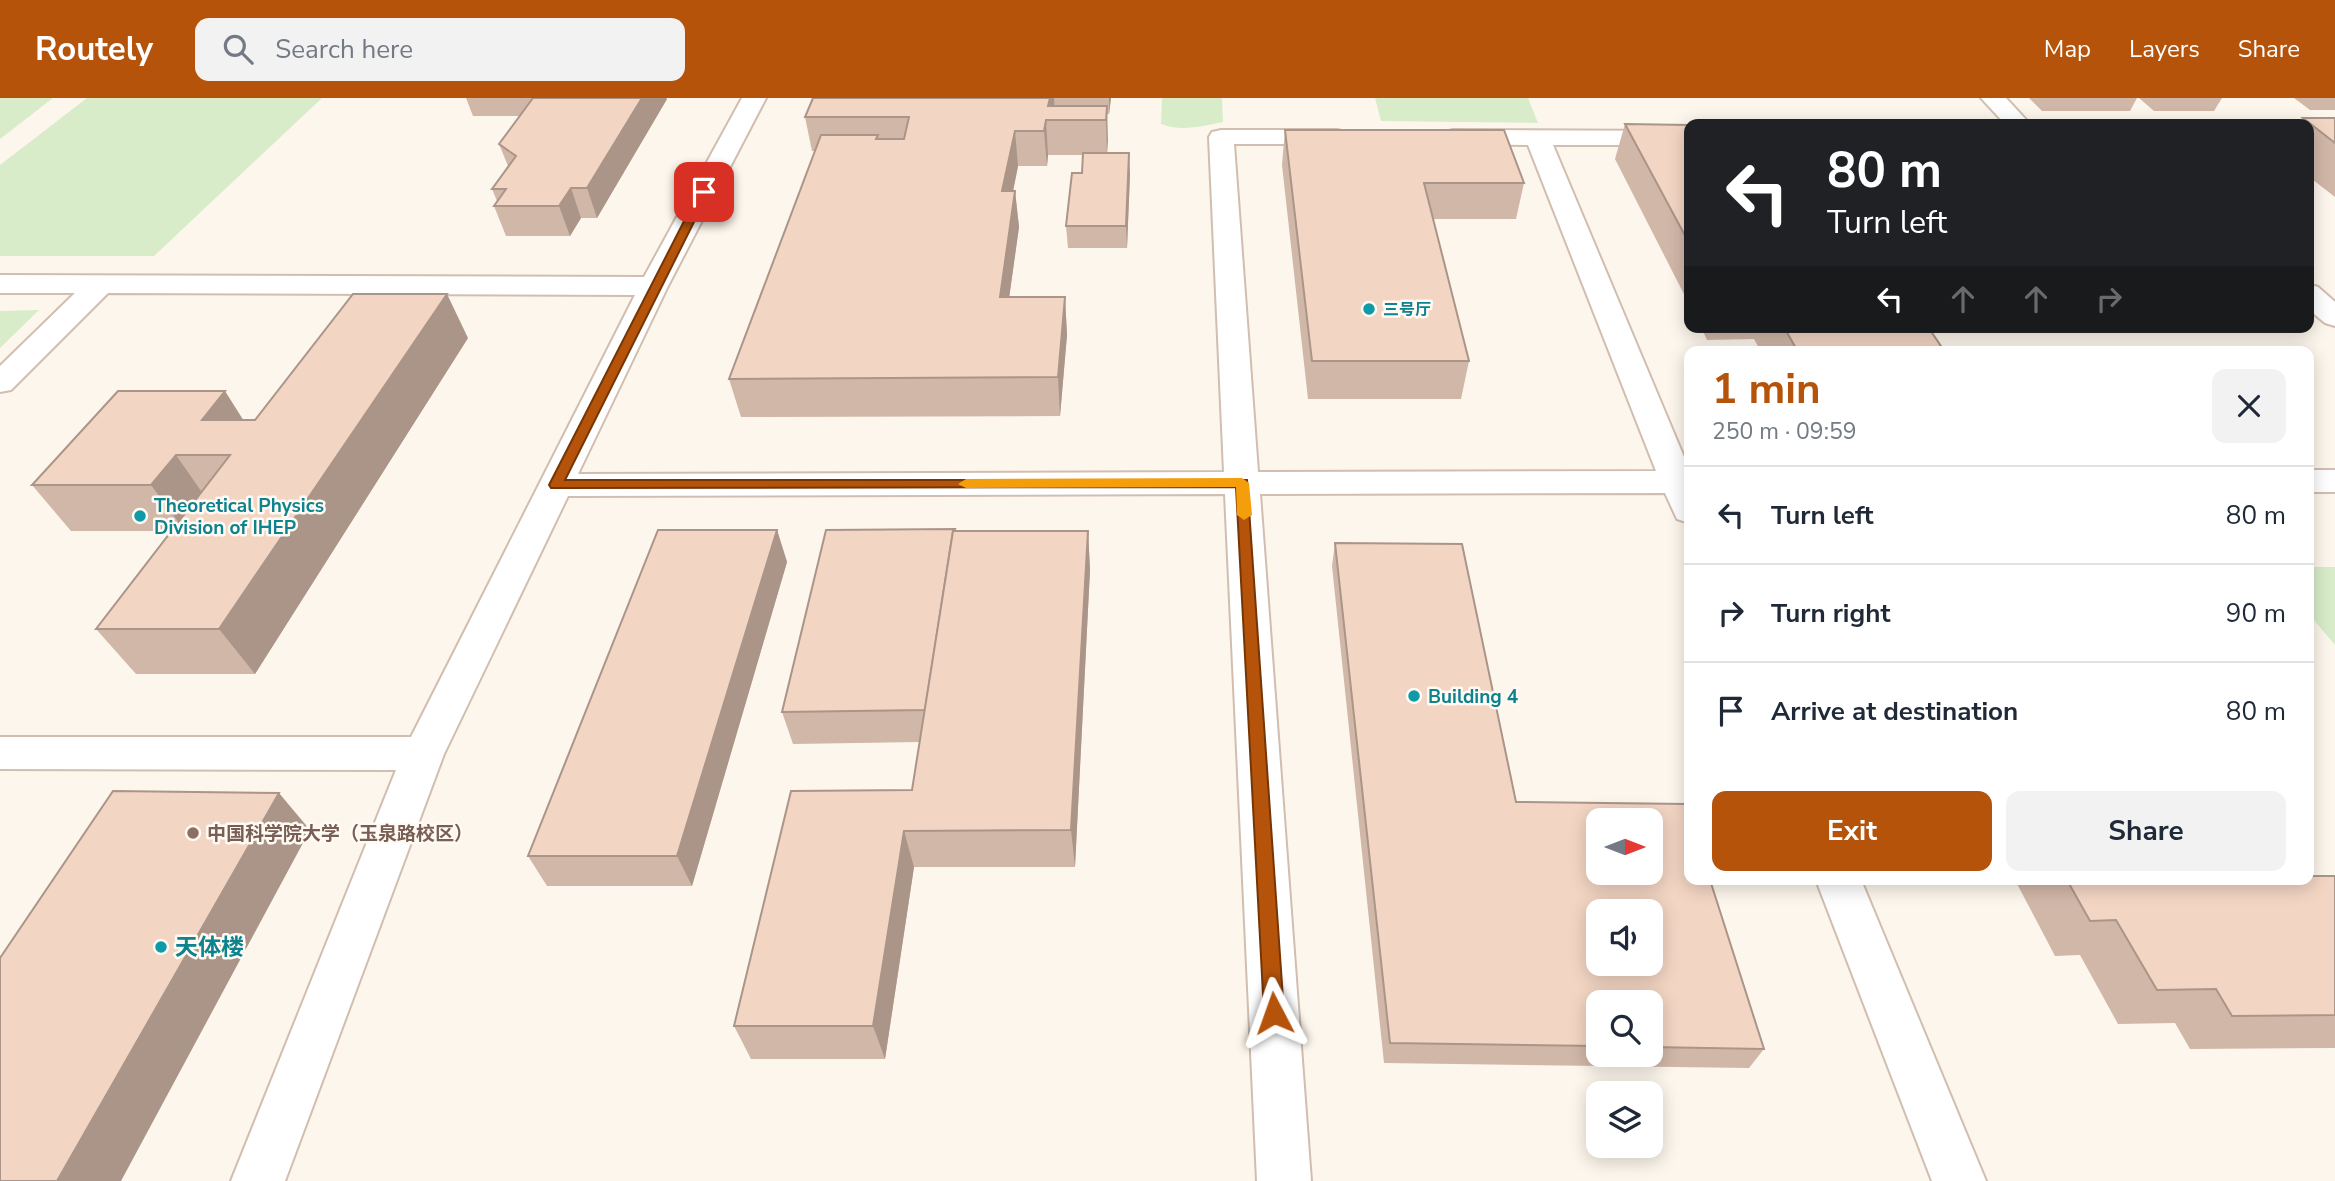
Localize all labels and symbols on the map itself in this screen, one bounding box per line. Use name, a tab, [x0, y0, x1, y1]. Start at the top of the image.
pin	[674, 162, 734, 222]
place label: 三号厅	[1383, 299, 1431, 321]
marker: 三号厅	[1361, 301, 1377, 317]
place label: Theoretical Physics Division of IHEP	[154, 493, 324, 541]
marker: Theoretical Physics Division of IHEP	[132, 508, 148, 524]
place label: Building 4	[1428, 684, 1518, 710]
marker: Building 4	[1406, 688, 1422, 704]
north arrow	[1586, 808, 1662, 886]
place label: 中国科学院大学（玉泉路校区）	[207, 821, 473, 847]
marker: 中国科学院大学（玉泉路校区）	[185, 825, 201, 841]
place label: 天体楼	[175, 932, 244, 963]
marker: 天体楼	[153, 939, 169, 955]
position arrow	[1237, 976, 1311, 1050]

